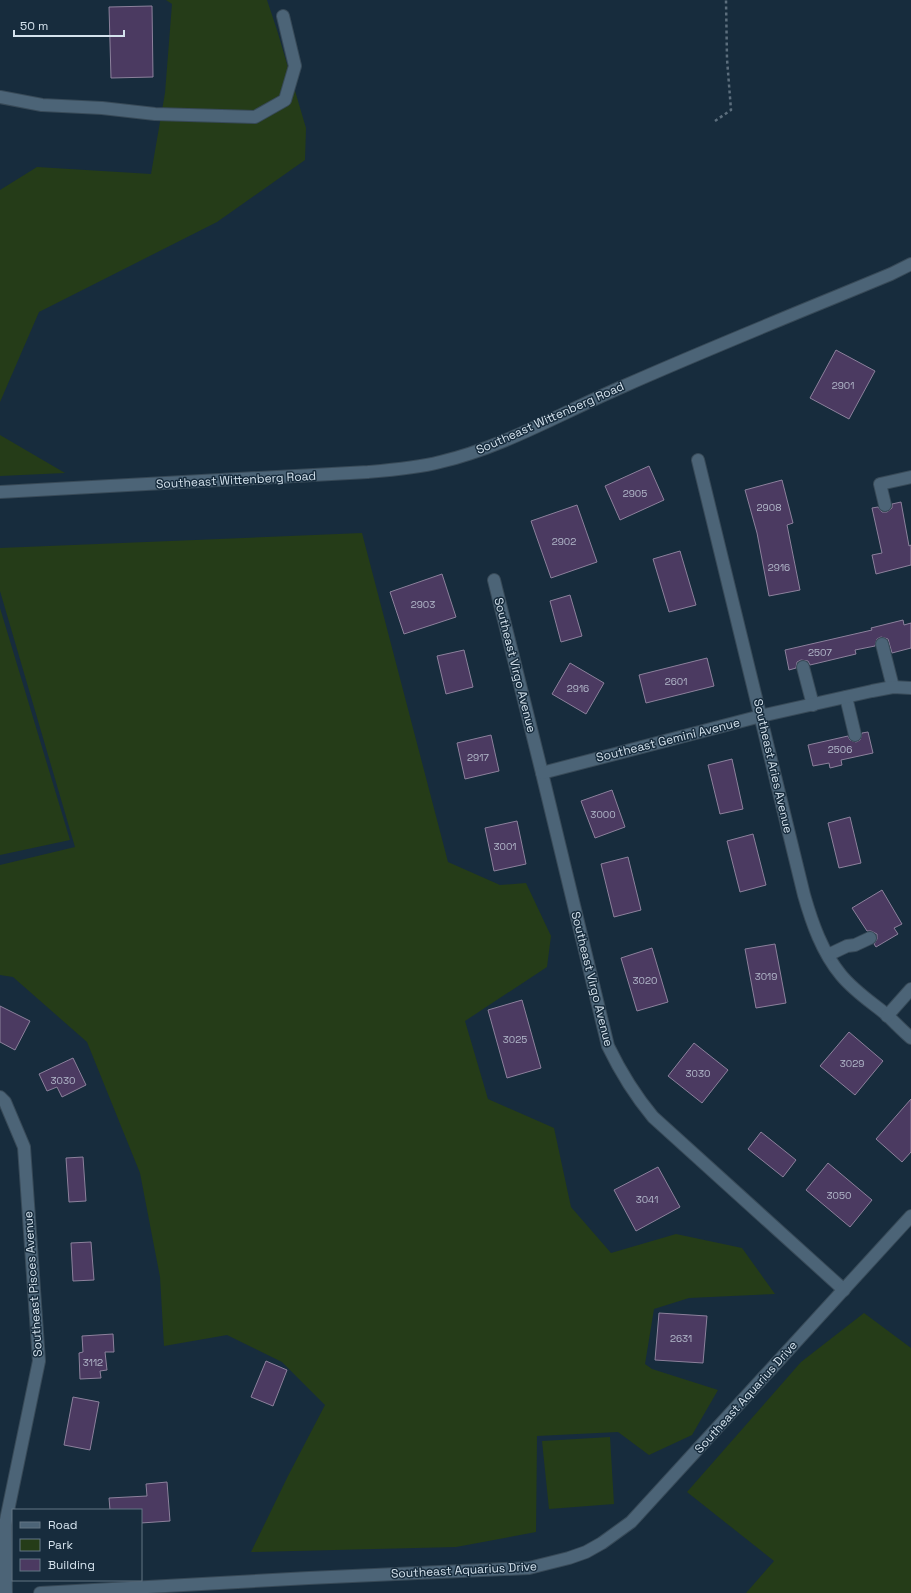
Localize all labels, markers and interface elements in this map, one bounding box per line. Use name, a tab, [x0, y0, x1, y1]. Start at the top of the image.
scale bar	[14, 12, 124, 38]
text: 50 m	[20, 18, 48, 34]
street label: Southeast Wittenberg Road	[474, 378, 626, 458]
house number: 2901	[832, 379, 854, 392]
street label: Southeast Wittenberg Road	[156, 468, 316, 492]
house number: 2905	[623, 487, 647, 500]
house number: 2908	[757, 501, 781, 514]
house number: 2902	[552, 535, 576, 548]
house number: 2916	[768, 561, 790, 574]
street label: Southeast Virgo Avenue	[490, 596, 540, 734]
house number: 2903	[411, 598, 435, 611]
house number: 2507	[808, 646, 832, 659]
house number: 2601	[665, 675, 687, 688]
house number: 2916	[567, 682, 589, 695]
street label: Southeast Aries Avenue	[750, 697, 796, 835]
street label: Southeast Gemini Avenue	[594, 714, 742, 766]
house number: 2506	[828, 743, 852, 756]
house number: 2917	[467, 751, 489, 764]
house number: 3000	[590, 808, 616, 821]
house number: 3001	[493, 840, 517, 853]
street label: Southeast Virgo Avenue	[567, 910, 617, 1048]
house number: 3019	[755, 970, 777, 983]
house number: 3020	[633, 974, 657, 987]
house number: 3025	[503, 1033, 527, 1046]
house number: 3029	[840, 1057, 864, 1070]
house number: 3030	[686, 1067, 710, 1080]
house number: 3030	[51, 1074, 75, 1087]
house number: 3050	[827, 1189, 851, 1202]
house number: 3041	[636, 1193, 658, 1206]
street label: Southeast Pisces Avenue	[20, 1211, 46, 1357]
house number: 2631	[670, 1332, 692, 1345]
street label: Southeast Aquarius Drive	[691, 1337, 801, 1457]
house number: 3112	[83, 1356, 103, 1369]
legend	[12, 1509, 142, 1581]
text: Road	[48, 1517, 77, 1533]
text: Park	[48, 1537, 73, 1553]
text: Building	[48, 1557, 95, 1573]
street label: Southeast Aquarius Drive	[391, 1558, 537, 1582]

